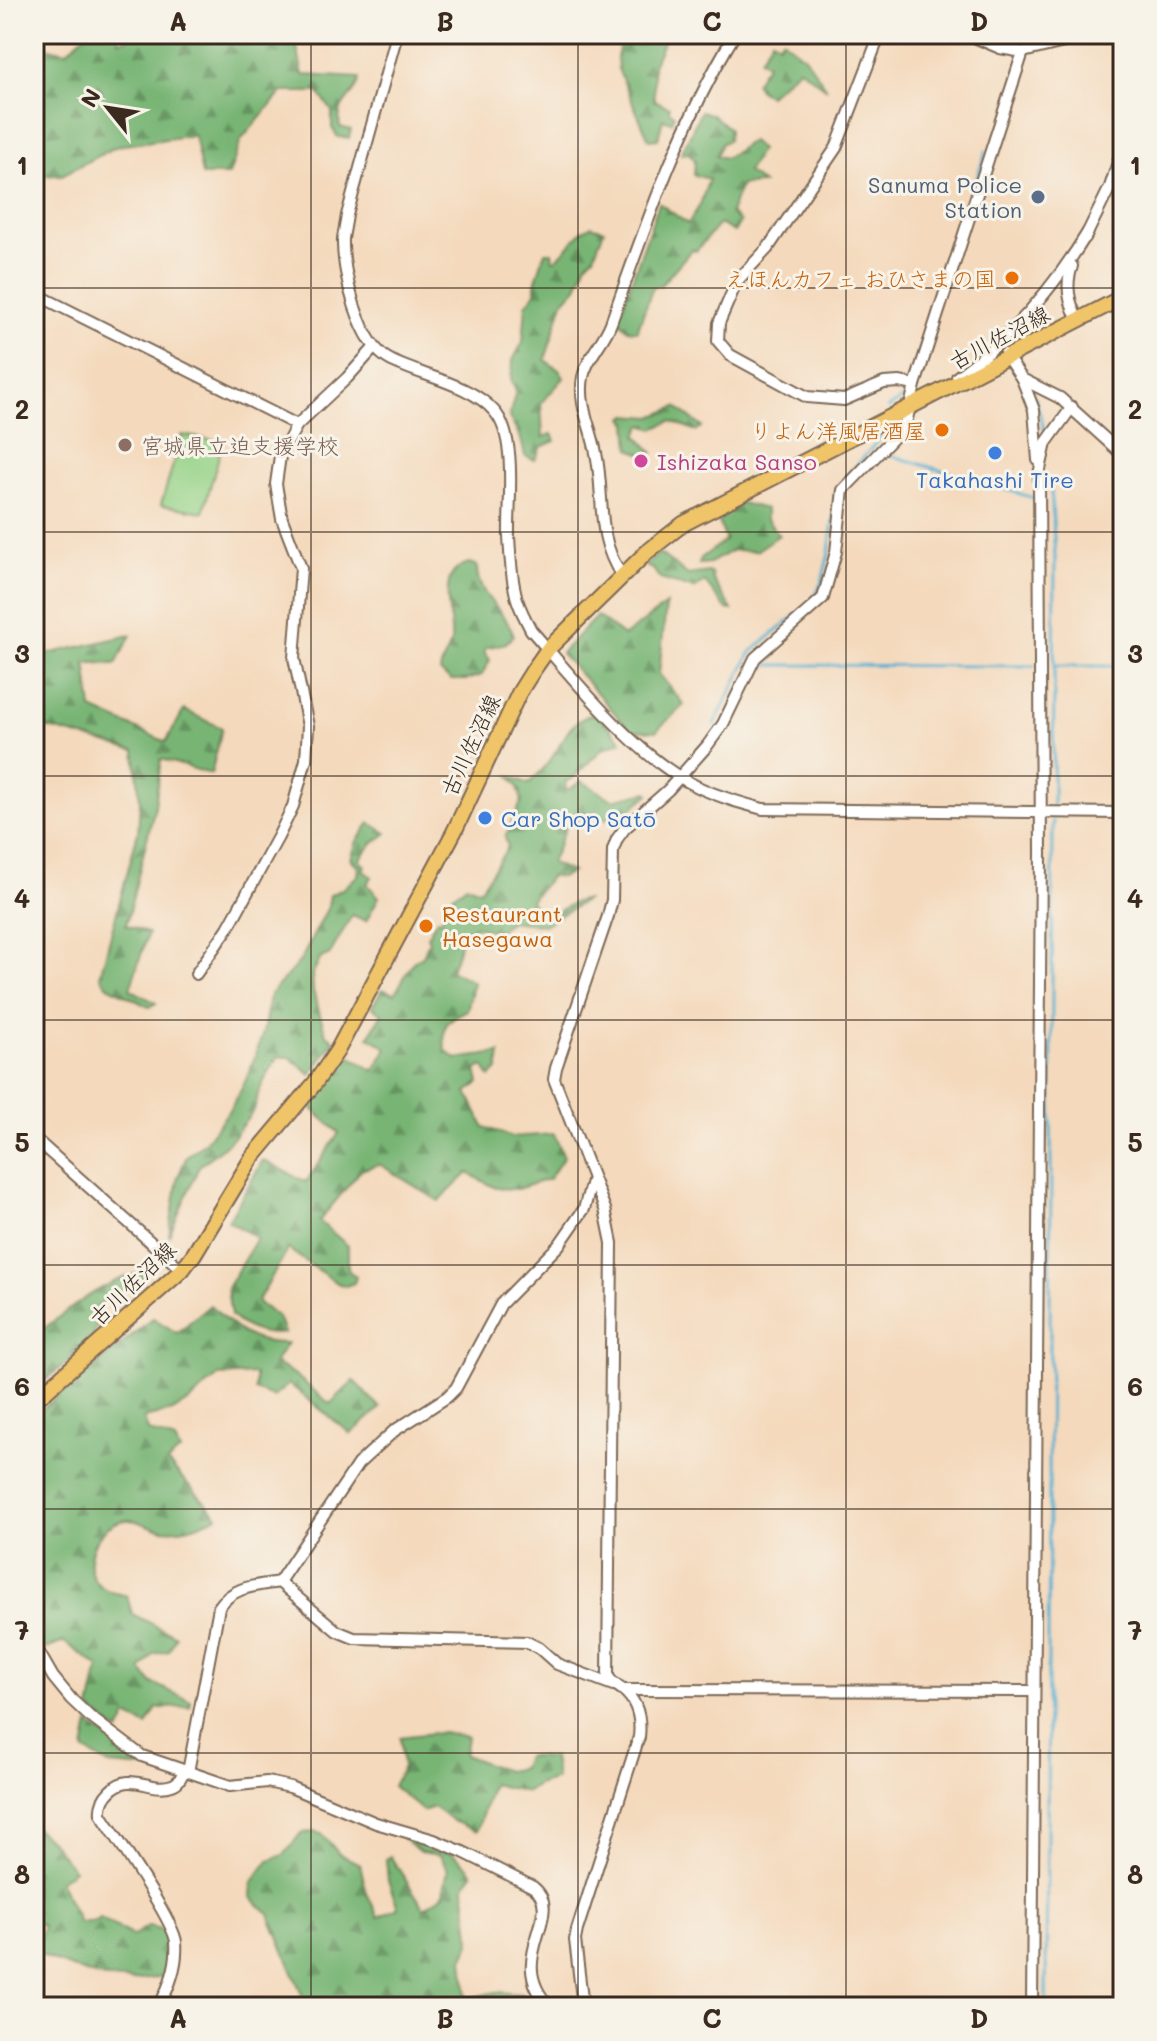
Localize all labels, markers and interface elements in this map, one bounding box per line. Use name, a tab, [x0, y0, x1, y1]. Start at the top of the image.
text: A	[169, 4, 187, 38]
text: B	[436, 4, 454, 38]
text: C	[702, 4, 722, 38]
text: D	[970, 4, 988, 38]
north arrow	[68, 68, 148, 148]
text: N	[74, 83, 107, 112]
text: 1	[16, 148, 28, 182]
text: 1	[1129, 148, 1141, 182]
place label: Sanuma Police Station	[868, 170, 1022, 224]
marker: Sanuma Police Station	[1029, 188, 1047, 206]
place label: えほんカフェ おひさまの国	[725, 264, 996, 293]
marker: えほんカフェ おひさまの国	[1003, 269, 1021, 287]
street label: 古川佐沼線	[944, 298, 1054, 376]
text: 2	[15, 392, 29, 426]
text: 2	[1128, 392, 1142, 426]
place label: りよん洋風居酒屋	[750, 416, 926, 445]
marker: りよん洋風居酒屋	[933, 421, 951, 439]
place label: 宮城県立迫支援学校	[141, 431, 339, 460]
marker: 宮城県立迫支援学校	[116, 436, 134, 454]
marker: Takahashi Tire	[986, 444, 1004, 462]
place label: Ishizaka Sanso	[657, 447, 817, 476]
marker: Ishizaka Sanso	[632, 452, 650, 470]
place label: Takahashi Tire	[916, 465, 1074, 494]
text: 3	[14, 636, 30, 670]
text: 3	[1127, 636, 1143, 670]
street label: 古川佐沼線	[434, 689, 506, 801]
place label: Car Shop Satō	[501, 804, 656, 833]
marker: Car Shop Satō	[476, 809, 494, 827]
text: 4	[14, 881, 30, 915]
text: 4	[1127, 881, 1143, 915]
place label: Restaurant Hasegawa	[442, 899, 562, 953]
marker: Restaurant Hasegawa	[417, 917, 435, 935]
text: 5	[14, 1125, 30, 1159]
text: 5	[1127, 1125, 1143, 1159]
street label: 古川佐沼線	[82, 1234, 182, 1332]
text: 6	[14, 1369, 30, 1403]
text: 6	[1127, 1369, 1143, 1403]
text: 7	[15, 1613, 29, 1647]
text: 7	[1128, 1613, 1142, 1647]
text: 8	[14, 1857, 30, 1891]
text: 8	[1127, 1857, 1143, 1891]
text: A	[169, 2001, 187, 2035]
text: B	[436, 2001, 454, 2035]
text: C	[702, 2001, 722, 2035]
text: D	[970, 2001, 988, 2035]

